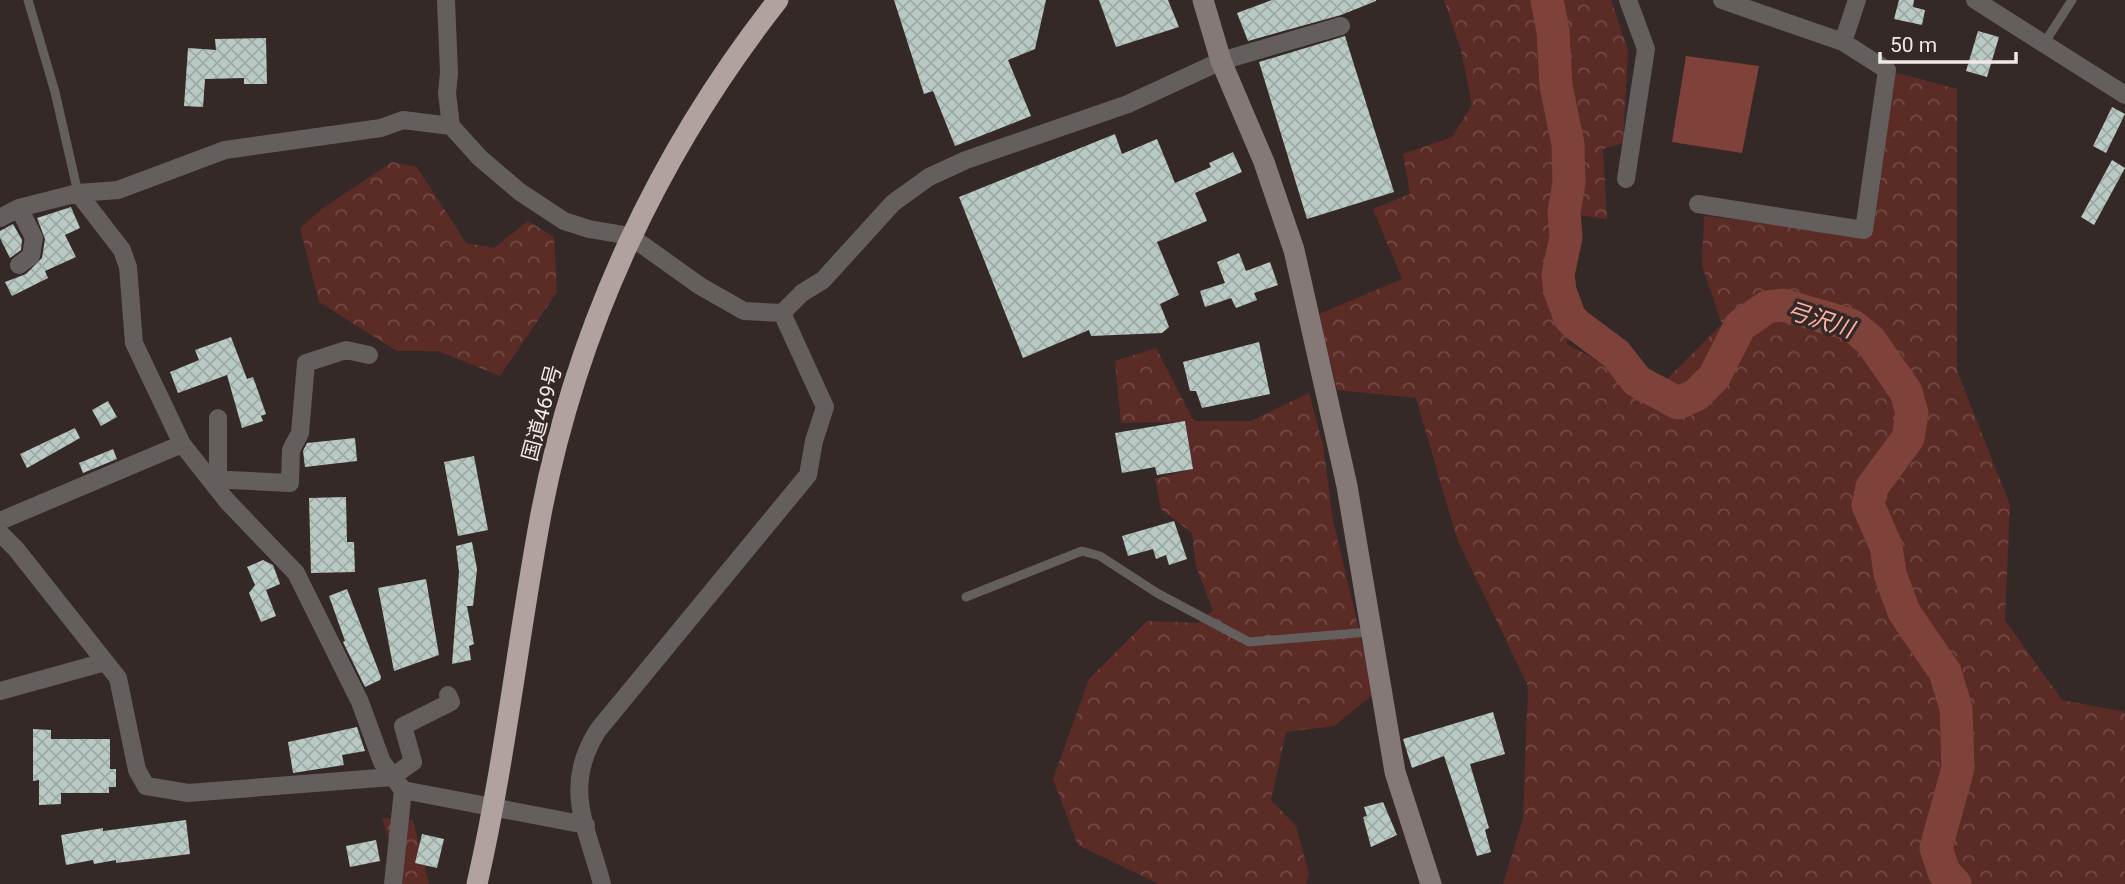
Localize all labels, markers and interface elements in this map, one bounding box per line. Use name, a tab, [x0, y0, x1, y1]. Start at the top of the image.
scale bar	[1880, 21, 2016, 65]
text: 50 m	[1890, 33, 1937, 57]
water label: 弓沢川	[1783, 296, 1860, 344]
street label: 国道469号	[518, 362, 566, 464]

